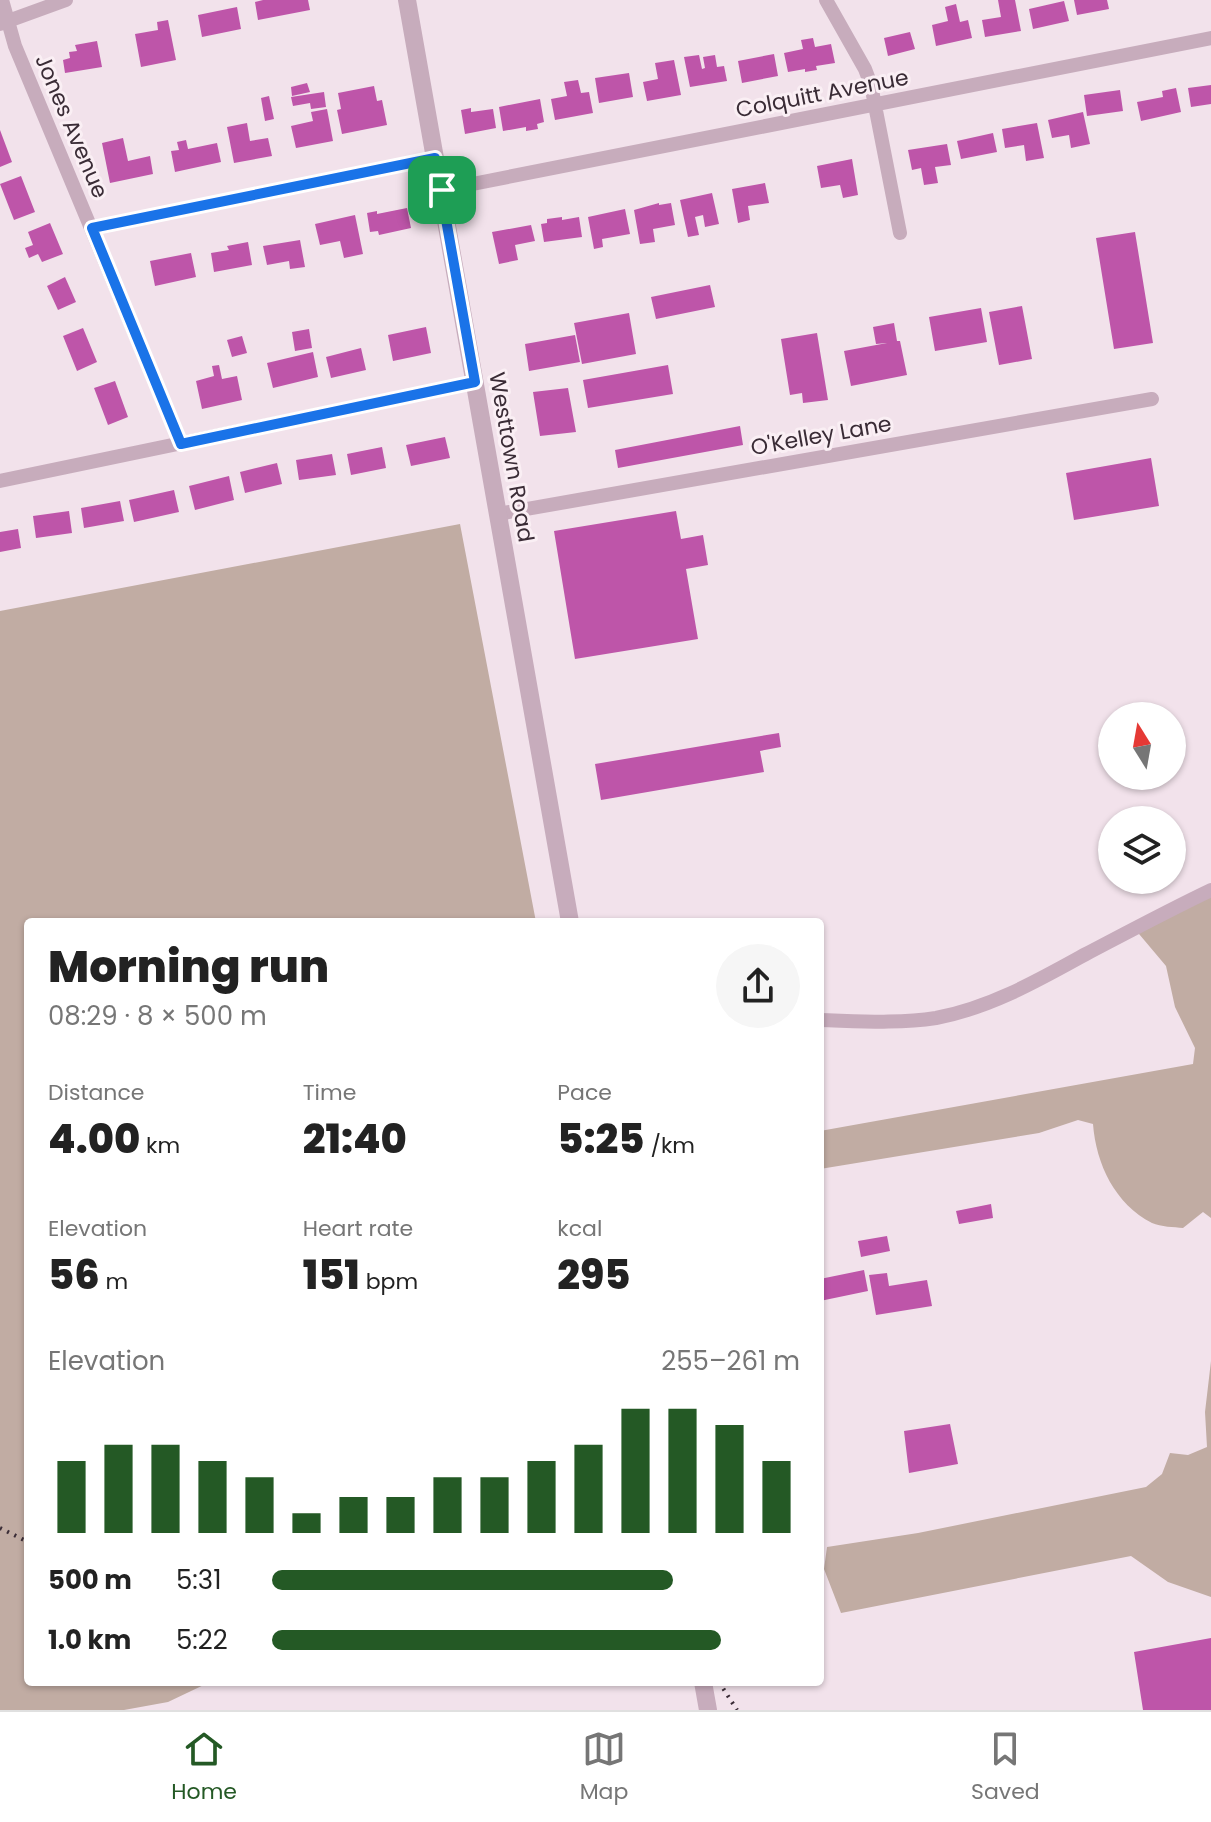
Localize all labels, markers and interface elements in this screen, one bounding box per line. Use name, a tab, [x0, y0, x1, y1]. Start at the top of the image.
street label: Jones Avenue	[27, 50, 116, 203]
street label: Colquitt Avenue	[733, 62, 911, 125]
pin	[408, 156, 476, 224]
icon: arrive	[420, 168, 464, 212]
street label: Westtown Road	[481, 370, 542, 544]
street label: O'Kelley Lane	[748, 408, 894, 463]
north arrow	[1098, 702, 1186, 790]
map controls	[1098, 702, 1186, 894]
button: layers	[1098, 806, 1186, 894]
text: Morning run	[48, 936, 329, 997]
button: share	[716, 944, 800, 1028]
text: 08:29 · 8 × 500 m	[48, 998, 267, 1034]
text: Distance	[48, 1077, 144, 1108]
text: Time	[303, 1077, 356, 1108]
text: Pace	[557, 1077, 612, 1108]
text: 4.00	[48, 1111, 140, 1167]
text: 21:40	[303, 1111, 407, 1167]
text: 5:25	[557, 1111, 645, 1167]
text: km	[140, 1130, 180, 1161]
text: /km	[645, 1130, 695, 1161]
text: Elevation	[48, 1213, 147, 1244]
text: Heart rate	[303, 1213, 413, 1244]
text: kcal	[557, 1213, 602, 1244]
text: 56	[48, 1247, 100, 1303]
text: 151	[303, 1247, 360, 1303]
text: 295	[557, 1247, 631, 1303]
text: m	[100, 1266, 128, 1297]
text: bpm	[360, 1266, 418, 1297]
text: Elevation	[48, 1343, 165, 1379]
text: 255–261 m	[661, 1343, 800, 1379]
text: 500 m	[48, 1562, 132, 1598]
text: 5:31	[176, 1562, 222, 1598]
text: 1.0 km	[48, 1622, 131, 1658]
text: 5:22	[176, 1622, 228, 1658]
tab: Home	[171, 1727, 237, 1808]
tab: Map	[580, 1727, 628, 1808]
tab: Saved	[971, 1727, 1040, 1808]

